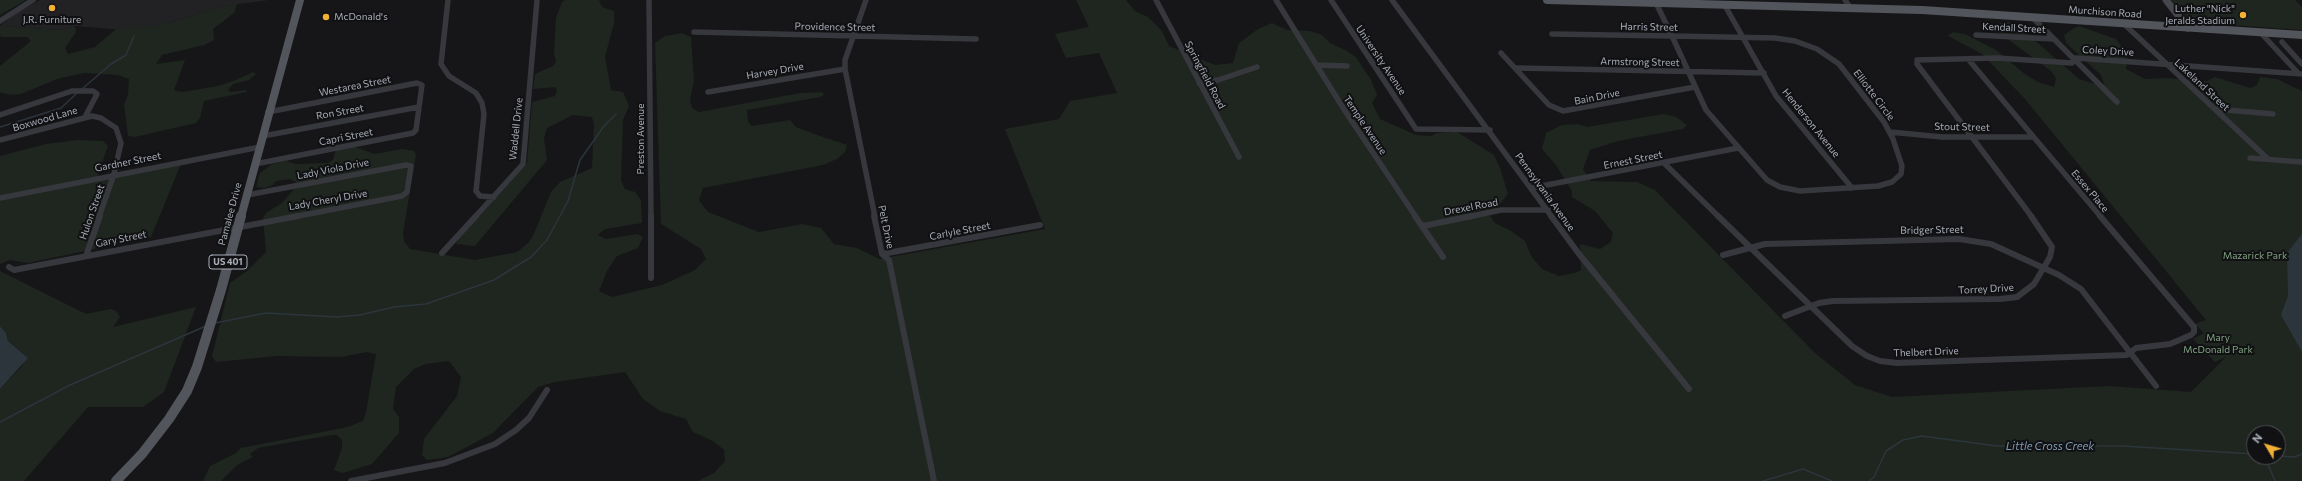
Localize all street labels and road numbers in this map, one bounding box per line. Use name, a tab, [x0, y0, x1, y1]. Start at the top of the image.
street label: Murchison Road	[2068, 3, 2142, 21]
street label: Providence Street	[795, 20, 875, 34]
street label: Harris Street	[1620, 20, 1678, 34]
street label: Kendall Street	[1982, 20, 2046, 36]
street label: University Avenue	[1353, 23, 1409, 97]
street label: Springfield Road	[1182, 39, 1228, 111]
street label: Coley Drive	[2082, 44, 2134, 58]
street label: Armstrong Street	[1600, 55, 1680, 69]
street label: Lakeland Street	[2172, 56, 2232, 114]
street label: Harvey Drive	[745, 60, 805, 82]
street label: Elliotte Circle	[1851, 67, 1897, 123]
street label: Westarea Street	[318, 73, 392, 99]
street label: Henderson Avenue	[1780, 86, 1842, 160]
street label: Bain Drive	[1573, 87, 1621, 107]
street label: Temple Avenue	[1341, 93, 1389, 157]
street label: Waddell Drive	[507, 97, 525, 161]
street label: Ron Street	[315, 102, 365, 122]
street label: Boxwood Lane	[11, 104, 79, 134]
street label: Preston Avenue	[635, 104, 647, 174]
street label: Stout Street	[1934, 121, 1990, 133]
street label: Capri Street	[318, 126, 374, 148]
street label: Ernest Street	[1603, 148, 1663, 172]
street label: Gardner Street	[94, 150, 162, 174]
street label: Pennsylvania Avenue	[1513, 150, 1577, 234]
street label: Lady Viola Drive	[296, 156, 370, 182]
street label: Essex Place	[2069, 167, 2111, 215]
street label: Pamalee Drive	[216, 181, 244, 247]
street label: Hulon Street	[77, 183, 107, 241]
street label: Lady Cheryl Drive	[288, 187, 368, 213]
street label: Drexel Road	[1443, 196, 1499, 218]
street label: Pelt Drive	[876, 204, 896, 250]
street label: Carlyle Street	[929, 219, 991, 243]
street label: Bridger Street	[1900, 223, 1964, 237]
street label: Gary Street	[94, 228, 148, 250]
road number: US 401	[209, 255, 247, 269]
street label: Torrey Drive	[1958, 282, 2014, 296]
street label: Thelbert Drive	[1893, 345, 1959, 359]

